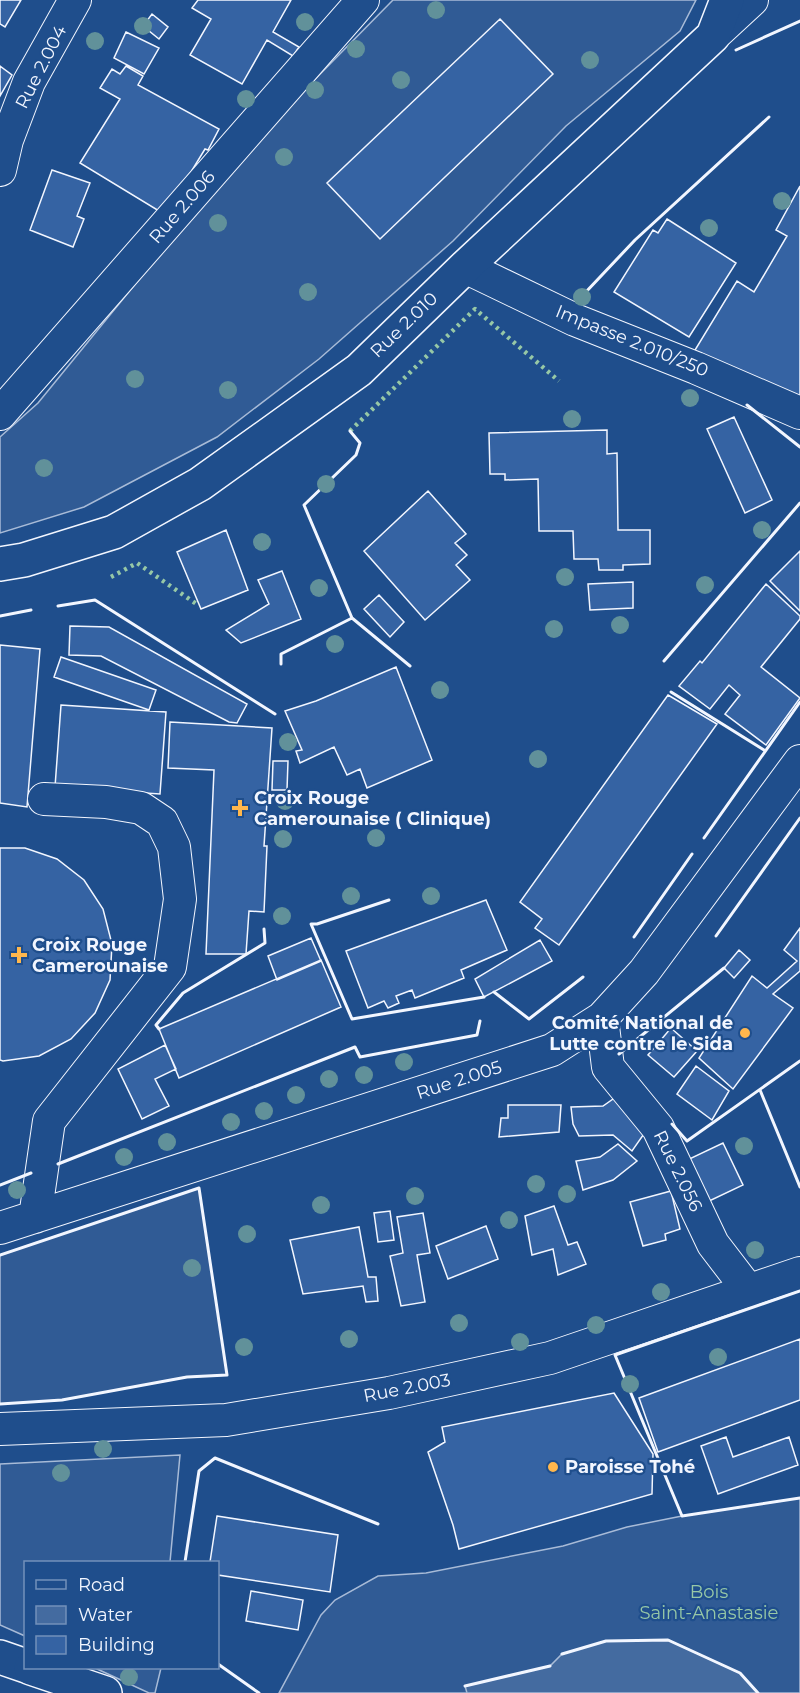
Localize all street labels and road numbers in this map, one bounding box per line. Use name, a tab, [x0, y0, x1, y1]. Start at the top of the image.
street label: Rue 2.004	[11, 22, 71, 112]
street label: Rue 2.006	[144, 166, 220, 248]
street label: Rue 2.010	[366, 288, 442, 362]
street label: Impasse 2.010/250	[552, 300, 712, 382]
street label: Rue 2.005	[413, 1056, 505, 1104]
street label: Rue 2.056	[649, 1127, 707, 1215]
street label: Rue 2.003	[361, 1369, 453, 1407]

